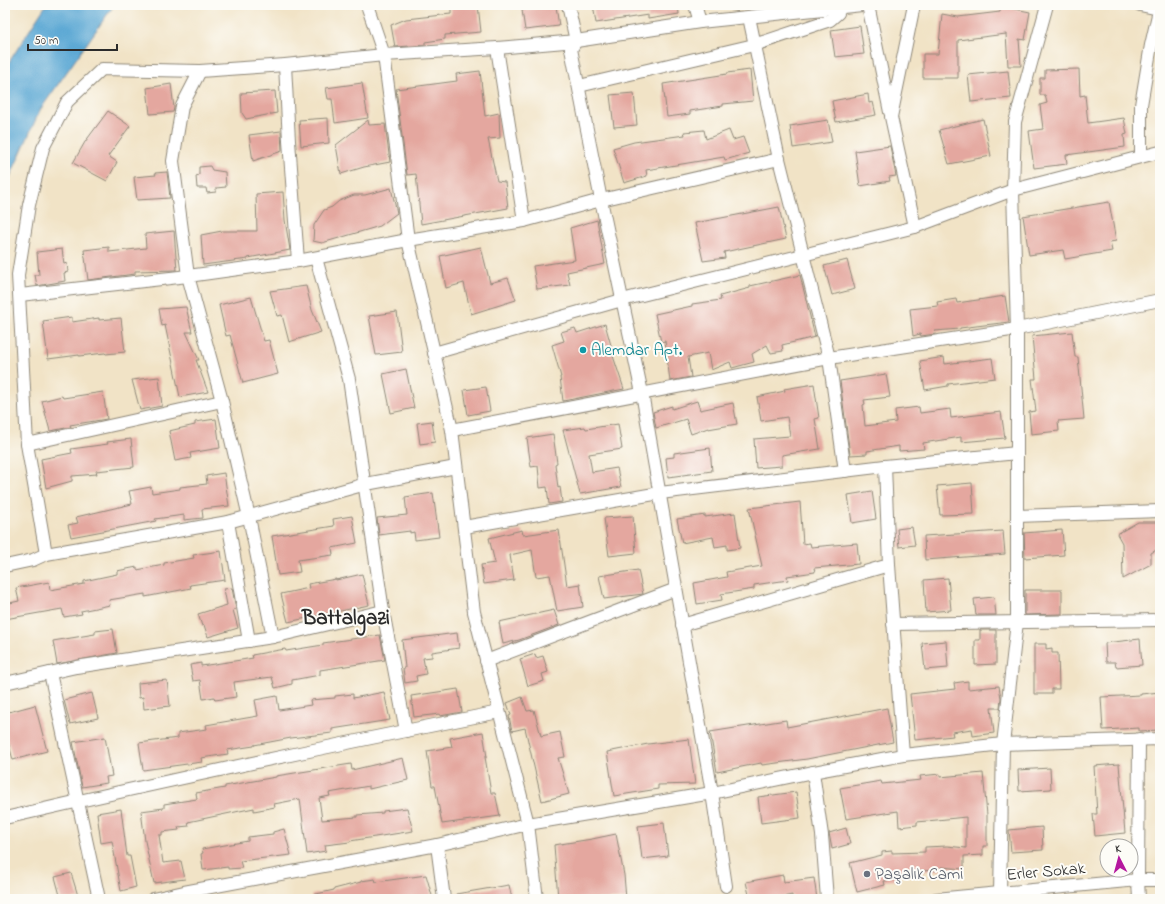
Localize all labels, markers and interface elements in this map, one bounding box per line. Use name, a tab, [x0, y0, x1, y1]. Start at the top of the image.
scale bar	[28, 26, 117, 52]
text: 50 m	[34, 32, 58, 50]
place label: Alemdar Apt.	[591, 338, 683, 363]
marker: Alemdar Apt.	[578, 345, 588, 355]
district label: Battalgazi	[301, 604, 390, 636]
north arrow	[1099, 838, 1139, 878]
text: K	[1115, 841, 1122, 857]
street label: Erler Sokak	[1006, 856, 1087, 888]
place label: Paşalık Cami	[875, 862, 963, 887]
marker: Paşalık Cami	[862, 869, 872, 879]

